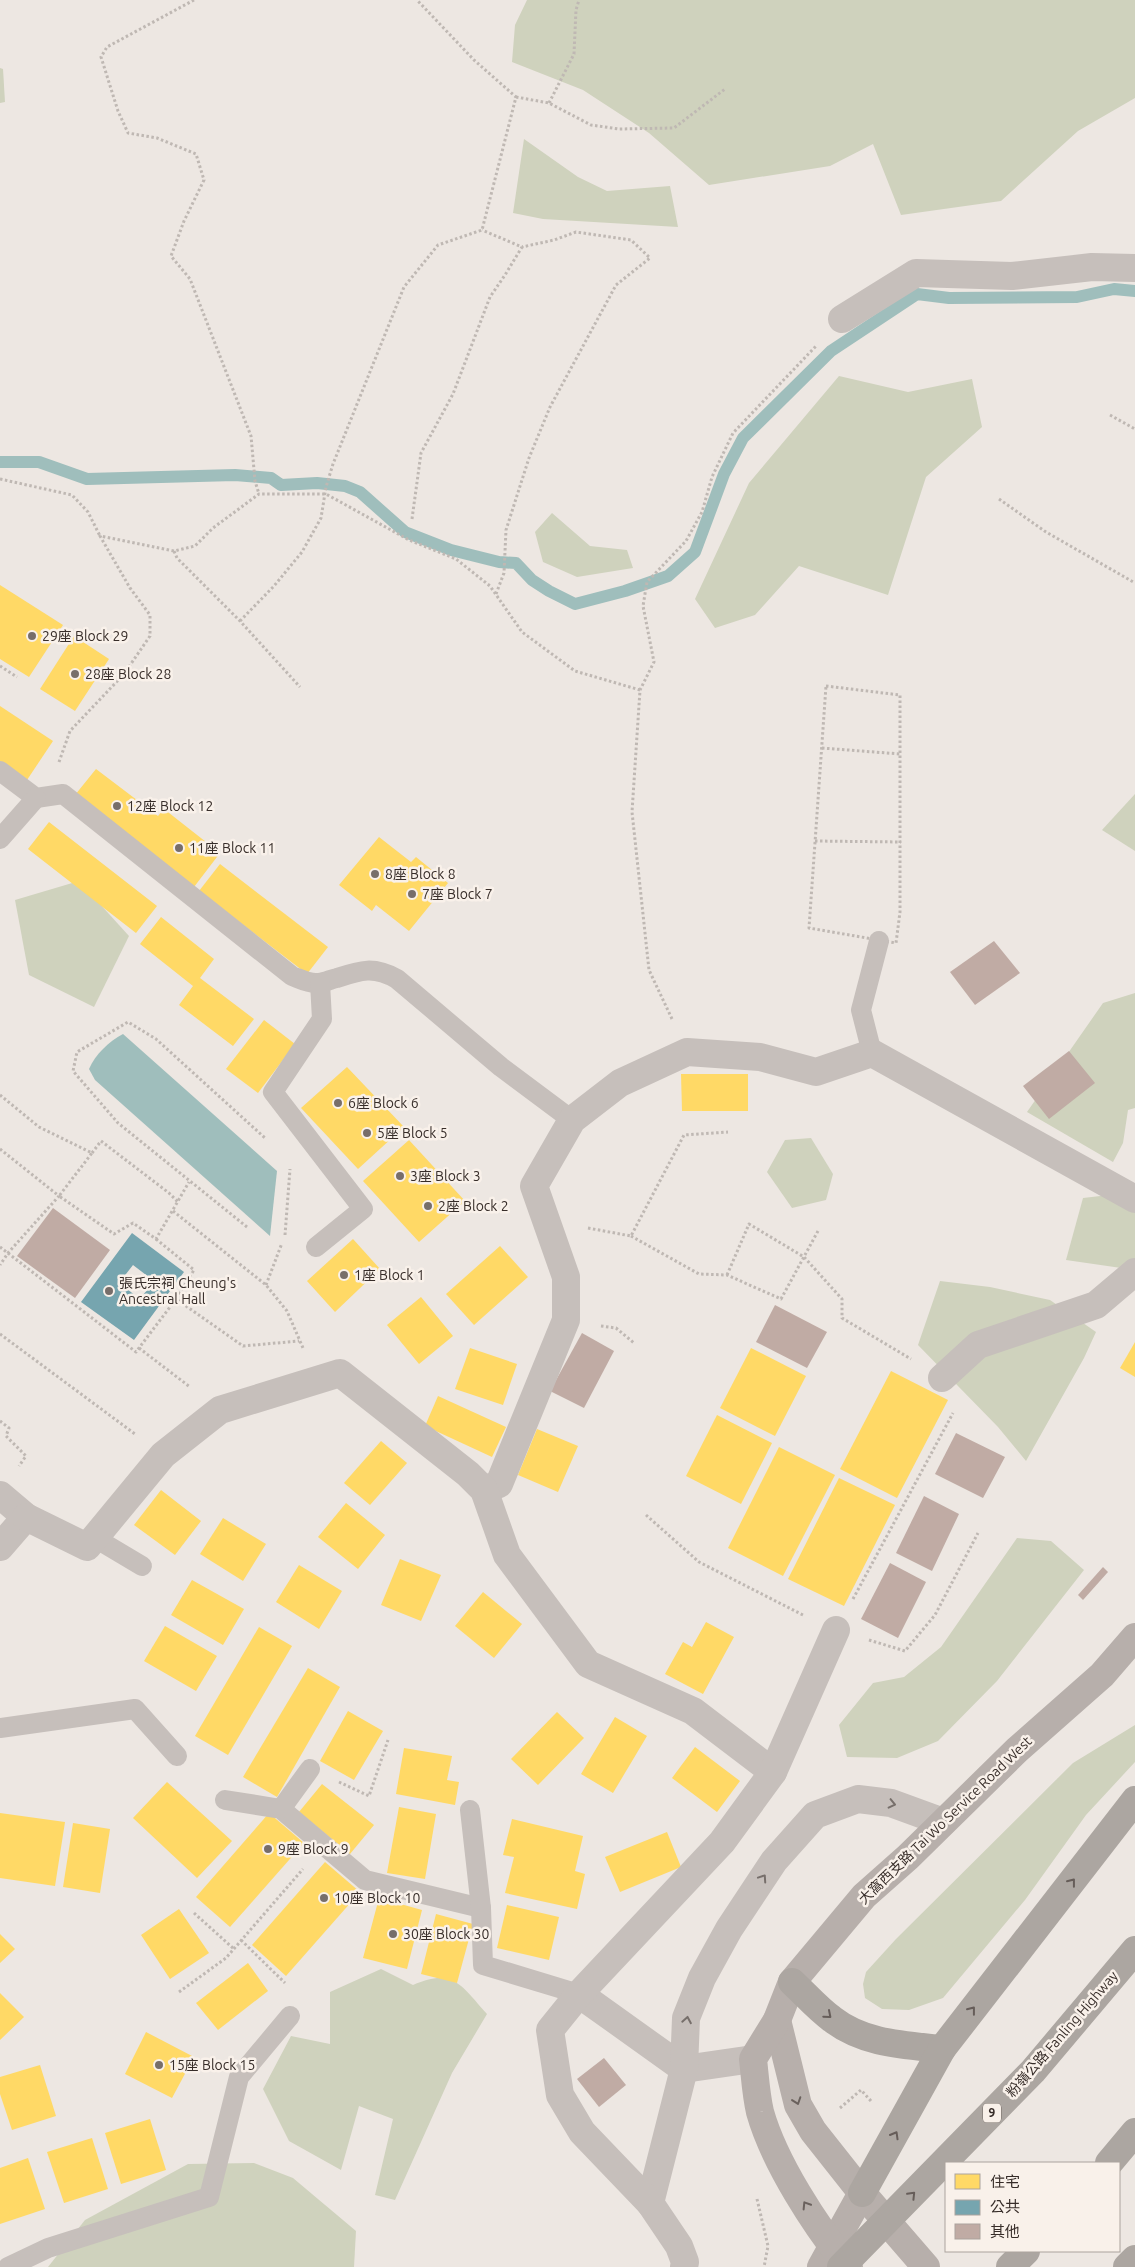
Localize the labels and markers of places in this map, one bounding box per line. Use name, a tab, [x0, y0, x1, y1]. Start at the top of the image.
place label: 29座 Block 29	[42, 628, 128, 644]
marker: 29座 Block 29	[26, 630, 38, 642]
place label: 28座 Block 28	[85, 666, 171, 682]
marker: 28座 Block 28	[69, 668, 81, 680]
place label: 12座 Block 12	[127, 798, 213, 814]
marker: 12座 Block 12	[111, 800, 123, 812]
place label: 11座 Block 11	[189, 840, 275, 856]
marker: 11座 Block 11	[173, 842, 185, 854]
place label: 8座 Block 8	[385, 866, 456, 882]
marker: 8座 Block 8	[369, 868, 381, 880]
place label: 7座 Block 7	[422, 886, 493, 902]
marker: 7座 Block 7	[406, 888, 418, 900]
place label: 6座 Block 6	[348, 1095, 419, 1111]
marker: 6座 Block 6	[332, 1097, 344, 1109]
place label: 5座 Block 5	[377, 1125, 448, 1141]
marker: 5座 Block 5	[361, 1127, 373, 1139]
place label: 3座 Block 3	[410, 1168, 481, 1184]
marker: 3座 Block 3	[394, 1170, 406, 1182]
place label: 2座 Block 2	[438, 1198, 509, 1214]
marker: 2座 Block 2	[422, 1200, 434, 1212]
place label: 1座 Block 1	[354, 1267, 425, 1283]
marker: 1座 Block 1	[338, 1269, 350, 1281]
place label: 張氏宗祠 Cheung's Ancestral Hall	[119, 1275, 236, 1307]
marker: 張氏宗祠 Cheung's Ancestral Hall	[103, 1285, 115, 1297]
place label: 9座 Block 9	[278, 1841, 349, 1857]
marker: 9座 Block 9	[262, 1843, 274, 1855]
place label: 10座 Block 10	[334, 1890, 420, 1906]
marker: 10座 Block 10	[318, 1892, 330, 1904]
place label: 30座 Block 30	[403, 1926, 489, 1942]
marker: 30座 Block 30	[387, 1928, 399, 1940]
place label: 15座 Block 15	[169, 2057, 255, 2073]
marker: 15座 Block 15	[153, 2059, 165, 2071]

